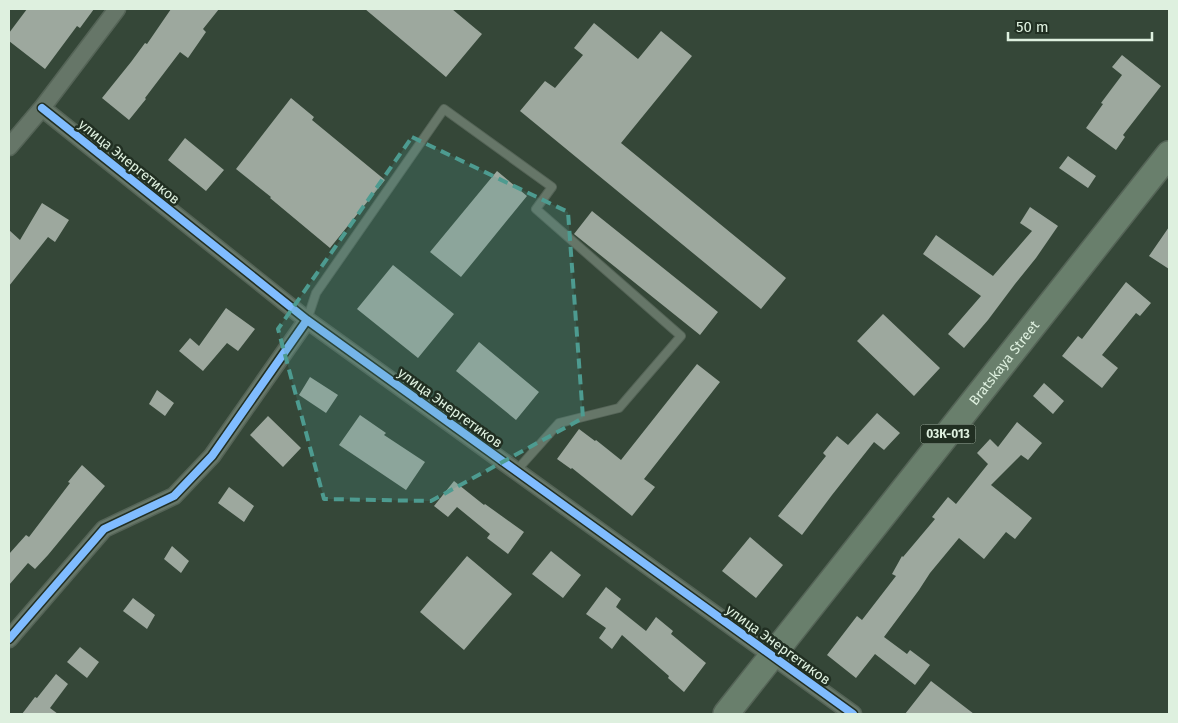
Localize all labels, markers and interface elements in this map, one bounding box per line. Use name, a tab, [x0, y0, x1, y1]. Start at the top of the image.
scale bar	[1008, 10, 1152, 42]
text: 50 m	[1016, 18, 1049, 36]
street label: улица Энергетиков	[75, 116, 183, 208]
street label: Bratskaya Street	[965, 316, 1043, 408]
street label: улица Энергетиков	[394, 364, 506, 452]
road number: 03К-013	[920, 424, 976, 444]
street label: улица Энергетиков	[722, 601, 834, 689]

